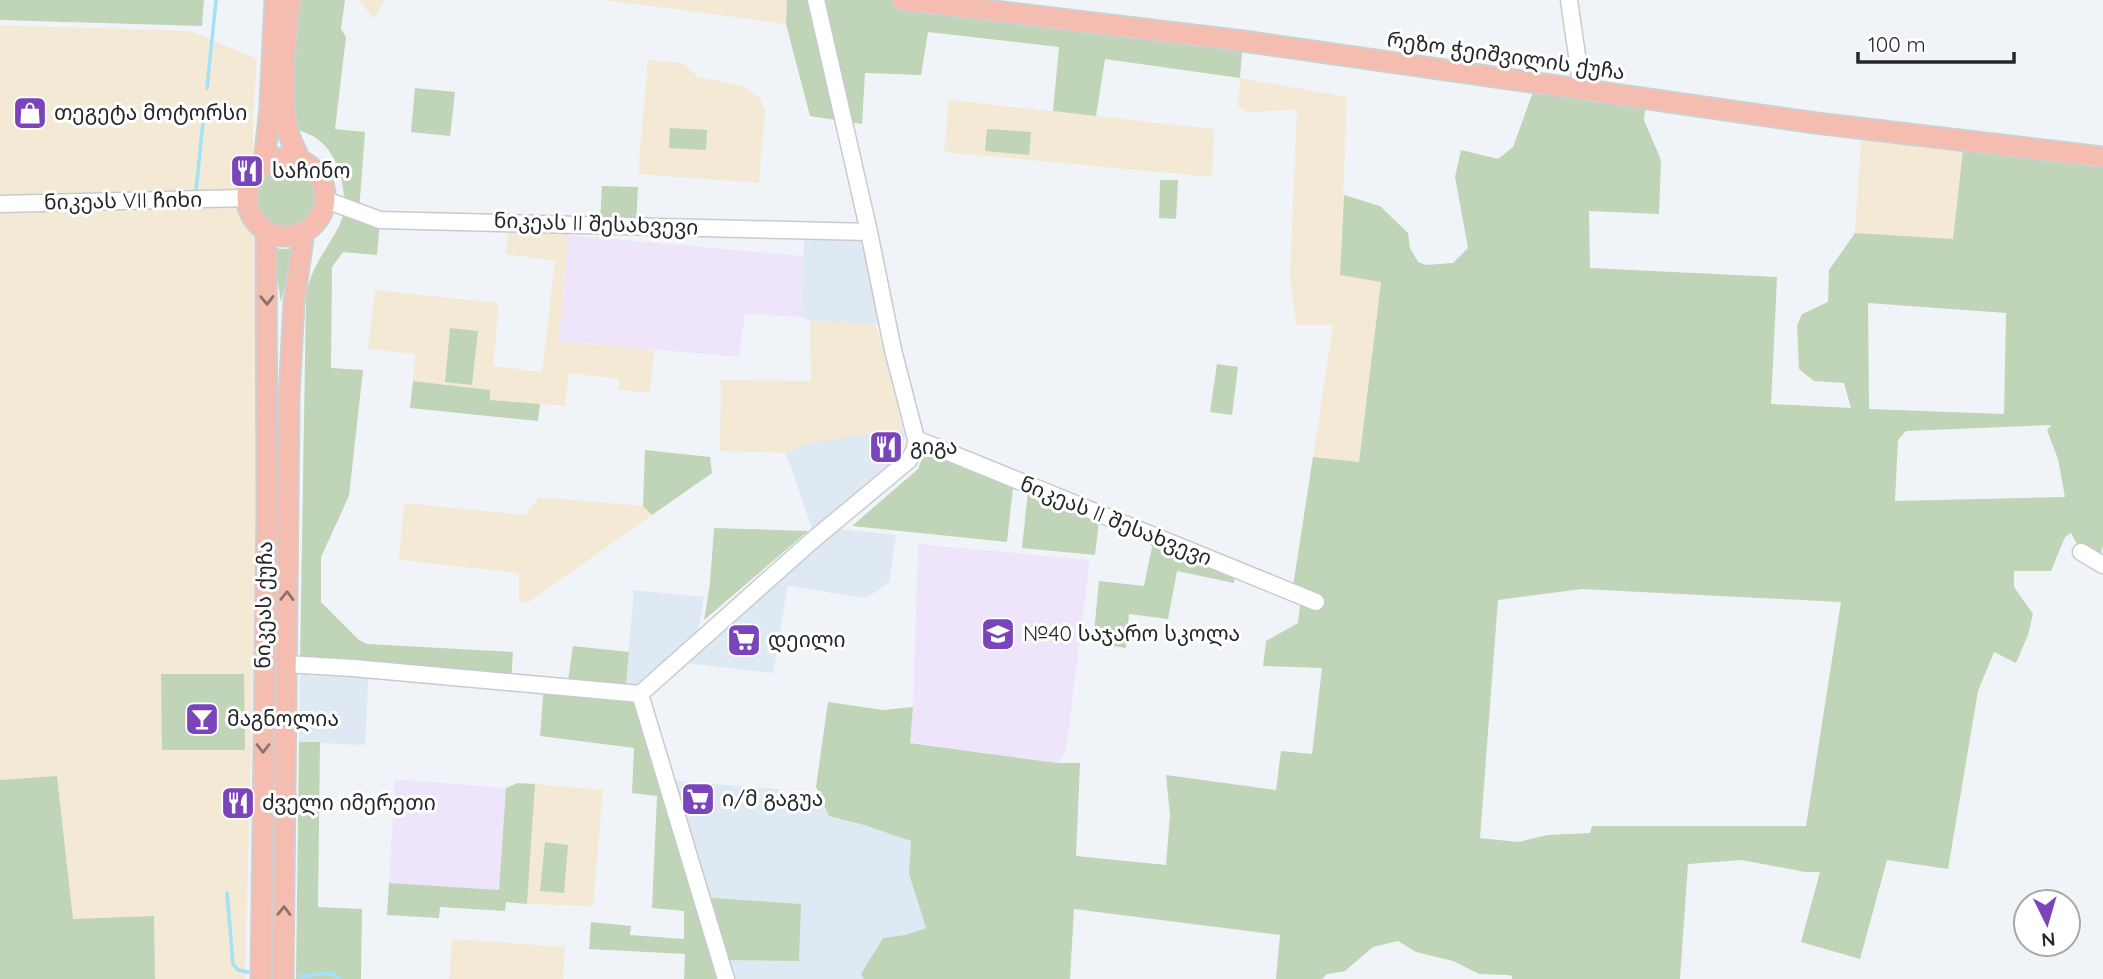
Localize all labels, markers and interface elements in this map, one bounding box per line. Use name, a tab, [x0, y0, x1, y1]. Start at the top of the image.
scale bar	[1858, 21, 2014, 65]
street label: რეზო ჭეიშვილის ქუჩა	[1385, 25, 1627, 86]
text: 100 m	[1868, 31, 1926, 57]
shop icon: თეგეტა მოტორსი	[11, 94, 49, 132]
place label: თეგეტა მოტორსი	[54, 99, 247, 125]
restaurant icon: საჩინო	[228, 152, 266, 190]
place label: საჩინო	[272, 157, 350, 183]
street label: ნიკეას VII ჩიხი	[44, 186, 202, 214]
street label: ნიკეას II შესახვევი	[493, 206, 699, 240]
one-way arrow	[259, 295, 275, 306]
restaurant icon: გიგა	[867, 428, 905, 466]
place label: გიგა	[910, 433, 958, 459]
street label: ნიკეას II შესახვევი	[1017, 470, 1216, 570]
street label: ნიკეას ქუჩა	[249, 541, 277, 669]
one-way arrow	[279, 590, 295, 601]
school or university icon: №40 საჯარო სკოლა	[979, 615, 1017, 653]
place label: №40 საჯარო სკოლა	[1023, 620, 1240, 647]
supermarket icon: დეილი	[725, 621, 763, 659]
place label: დეილი	[768, 626, 846, 653]
bar icon: მაგნოლია	[183, 700, 221, 738]
place label: მაგნოლია	[227, 705, 339, 732]
one-way arrow	[255, 743, 271, 754]
supermarket icon: ი/მ გაგუა	[679, 780, 717, 818]
restaurant icon: ძველი იმერეთი	[219, 784, 257, 822]
place label: ი/მ გაგუა	[722, 785, 823, 811]
place label: ძველი იმერეთი	[262, 789, 436, 816]
north arrow	[2012, 888, 2082, 958]
one-way arrow	[276, 905, 291, 916]
text: N	[2040, 927, 2056, 952]

